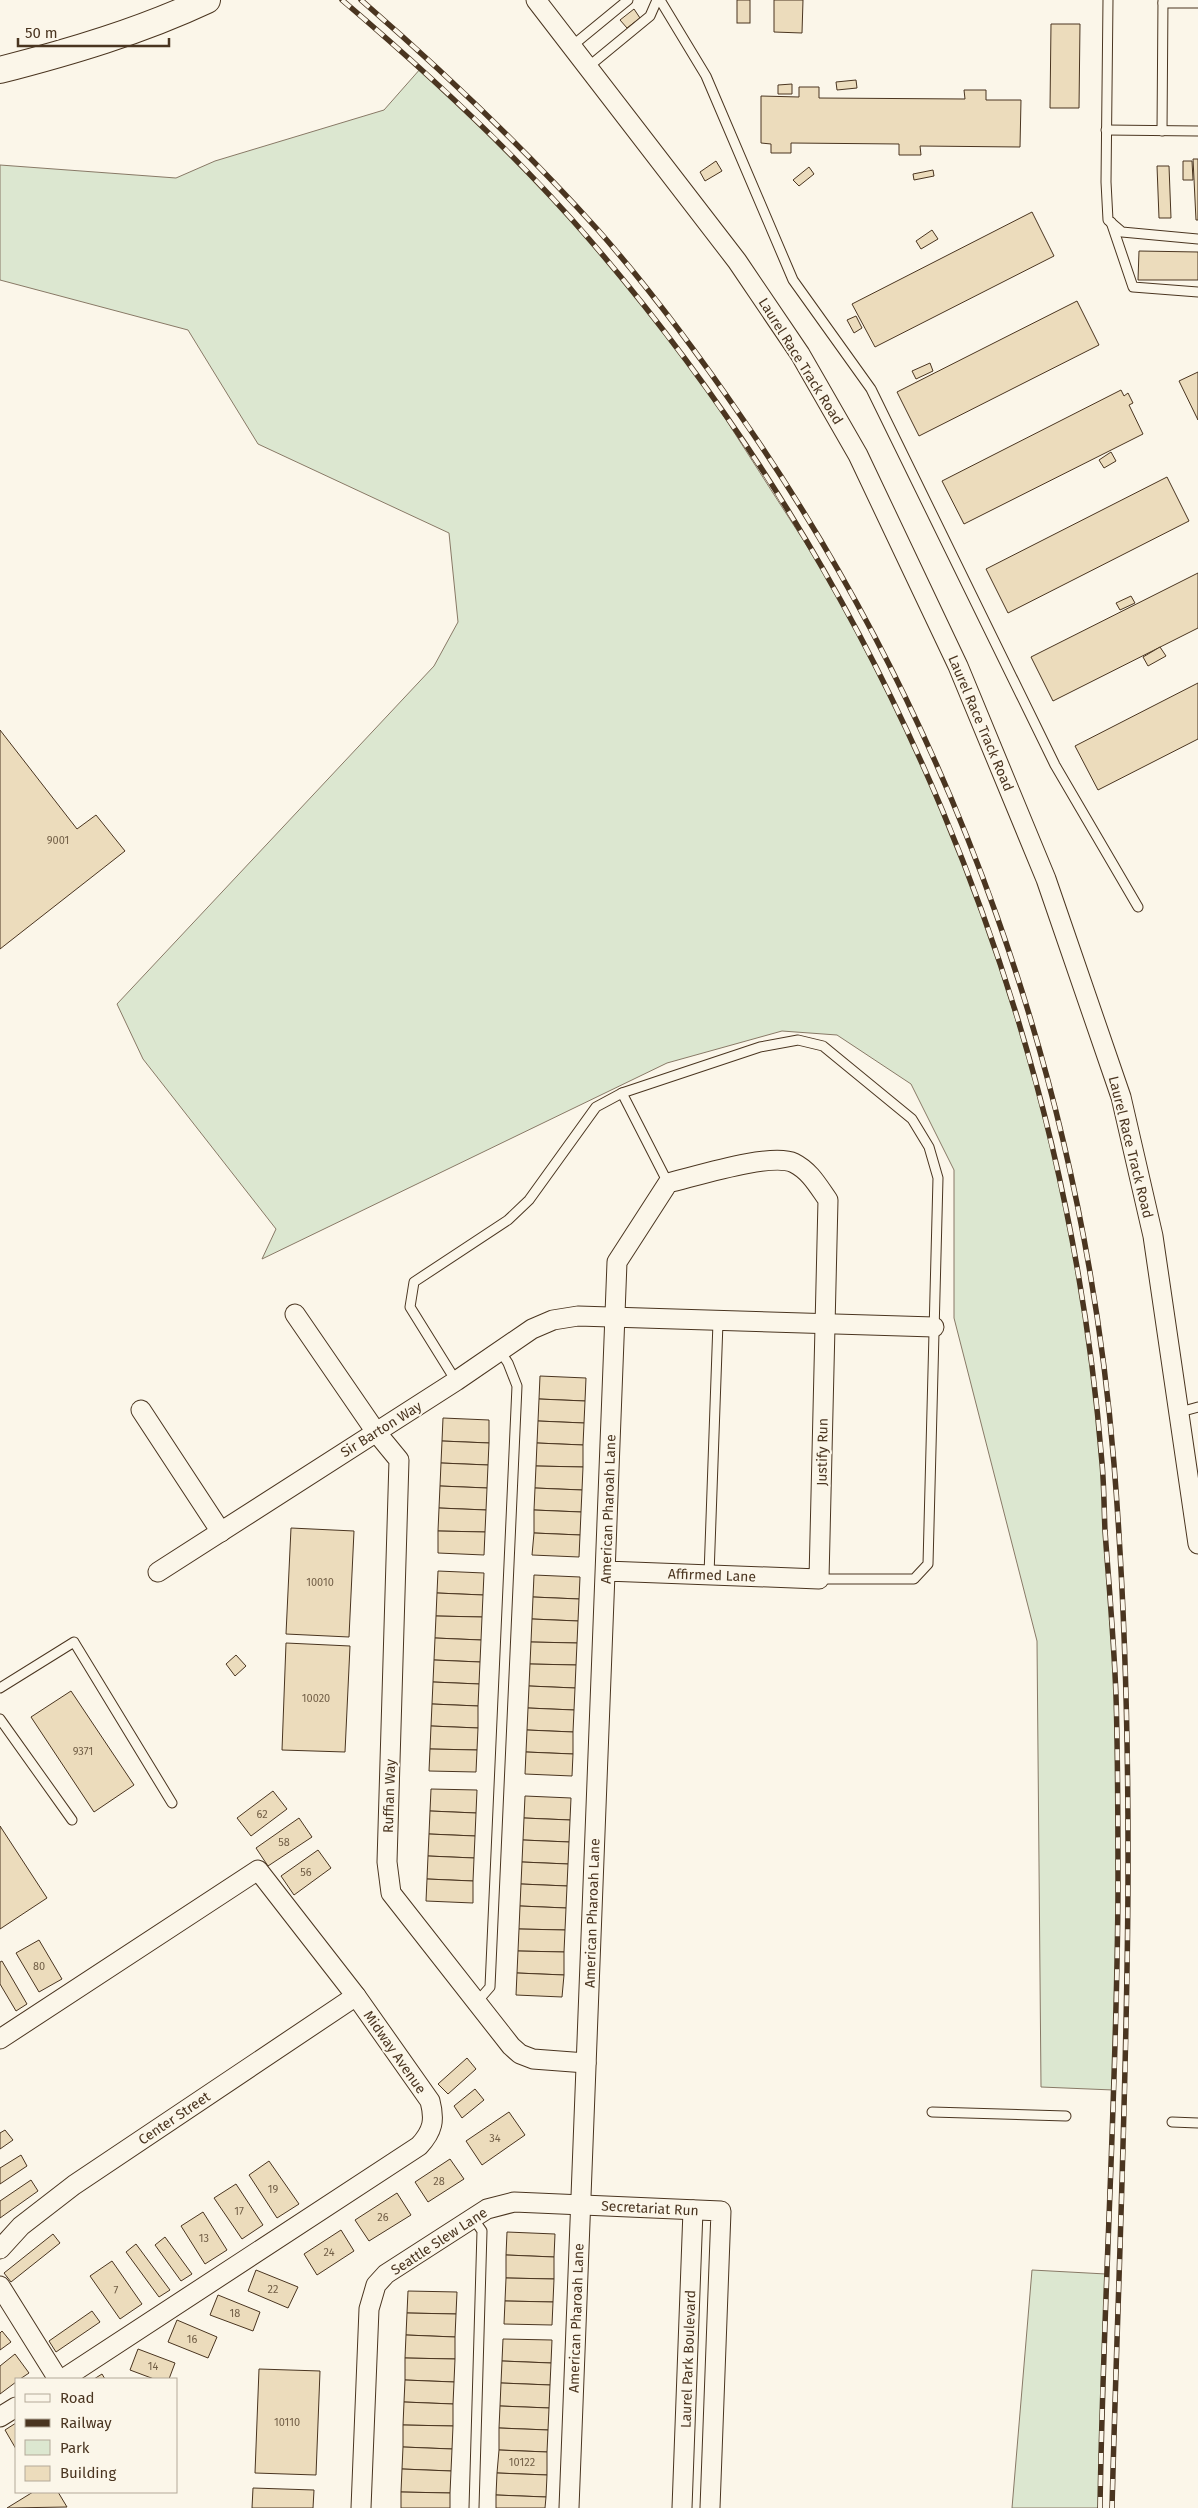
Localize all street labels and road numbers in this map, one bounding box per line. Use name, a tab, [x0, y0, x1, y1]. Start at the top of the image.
street label: Laurel Race Track Road	[755, 295, 846, 428]
street label: Laurel Race Track Road	[944, 653, 1017, 794]
street label: Laurel Race Track Road	[1105, 1074, 1156, 1220]
street label: Sir Barton Way	[337, 1398, 425, 1461]
street label: Justify Run	[813, 1418, 832, 1486]
street label: American Pharoah Lane	[597, 1434, 620, 1584]
street label: Affirmed Lane	[668, 1565, 756, 1586]
street label: Ruffian Way	[380, 1758, 399, 1833]
street label: American Pharoah Lane	[581, 1838, 604, 1988]
street label: Midway Avenue	[360, 2007, 430, 2097]
street label: Center Street	[135, 2088, 214, 2149]
street label: Secretariat Run	[601, 2197, 699, 2220]
street label: Seattle Slew Lane	[388, 2204, 491, 2279]
street label: American Pharoah Lane	[565, 2243, 588, 2393]
street label: Laurel Park Boulevard	[678, 2290, 699, 2428]

